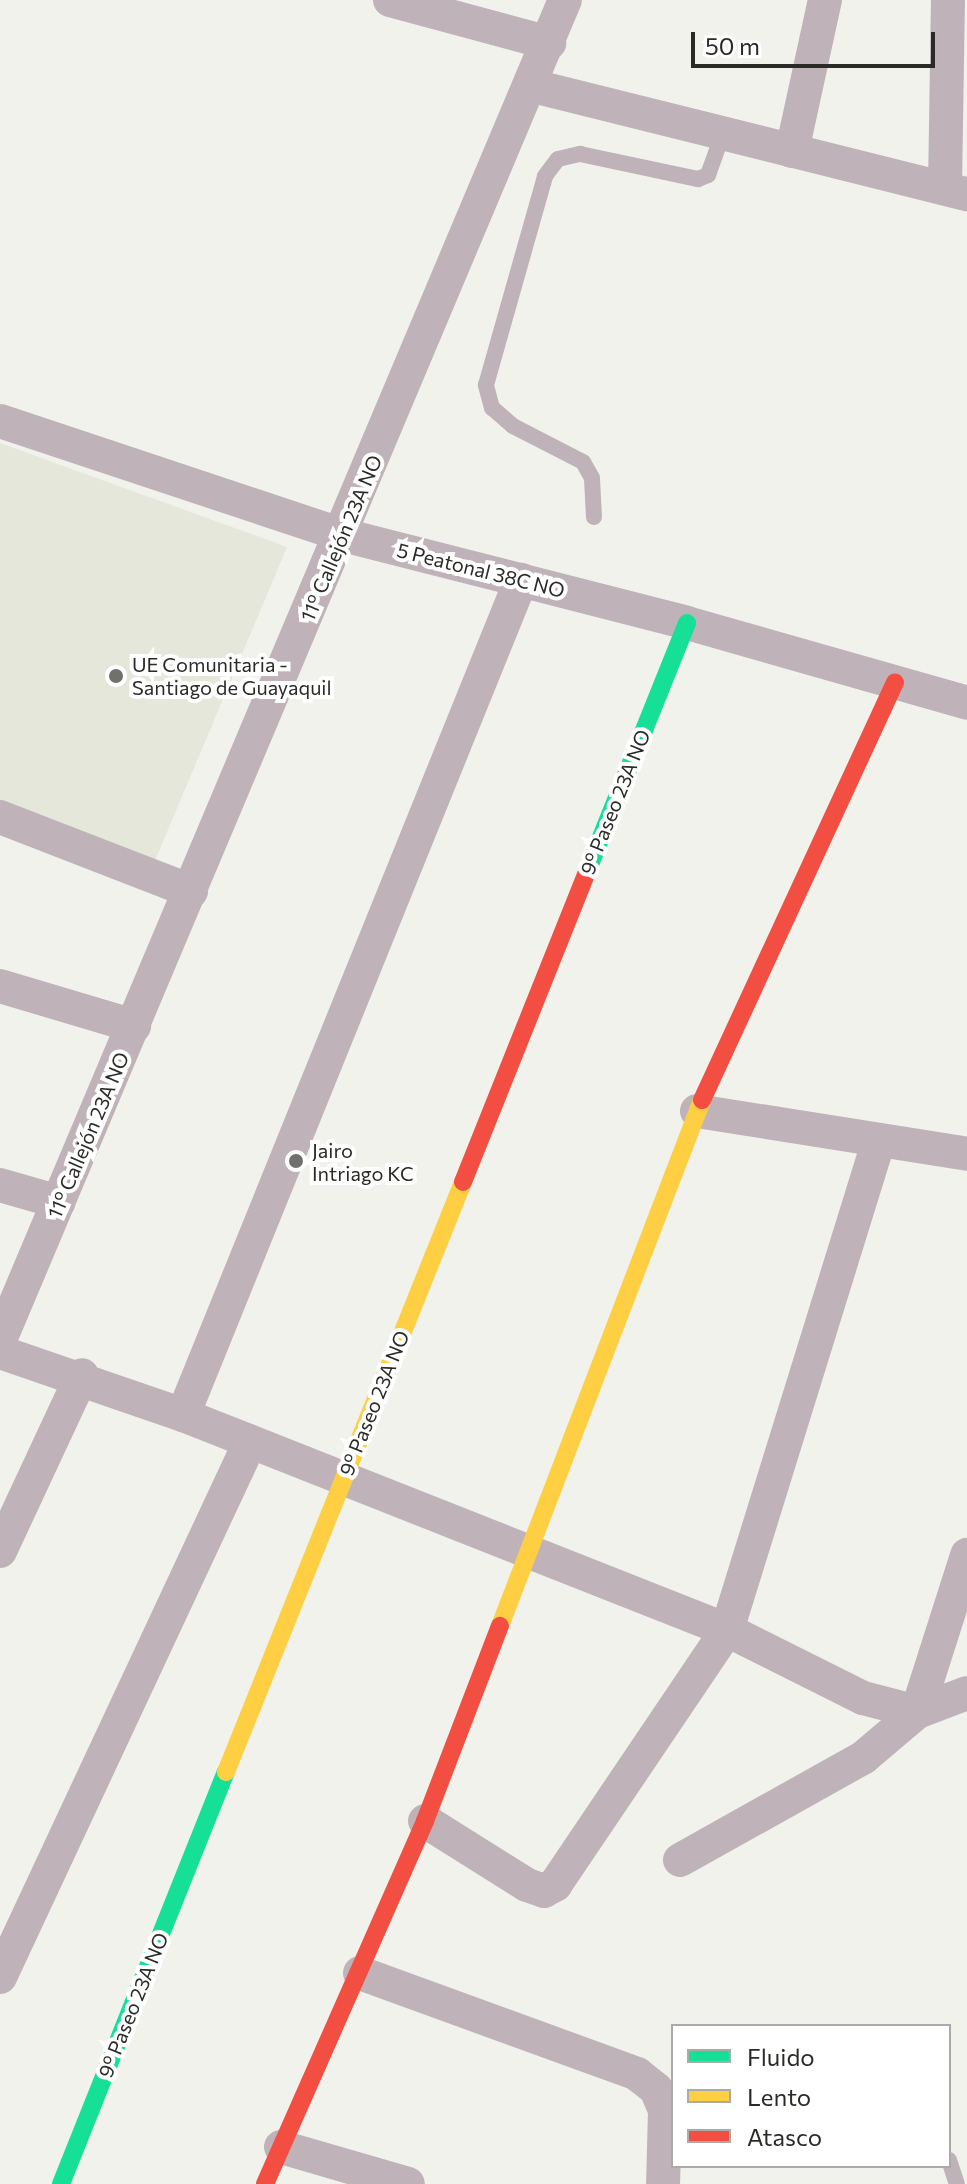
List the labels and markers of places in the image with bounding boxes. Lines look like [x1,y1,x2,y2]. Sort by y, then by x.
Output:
place label: UE Comunitaria - Santiago de Guayaquil [132,652,332,699]
marker: UE Comunitaria - Santiago de Guayaquil [107,667,125,685]
place label: Jairo Intriago KC [312,1138,414,1185]
marker: Jairo Intriago KC [287,1152,305,1170]

